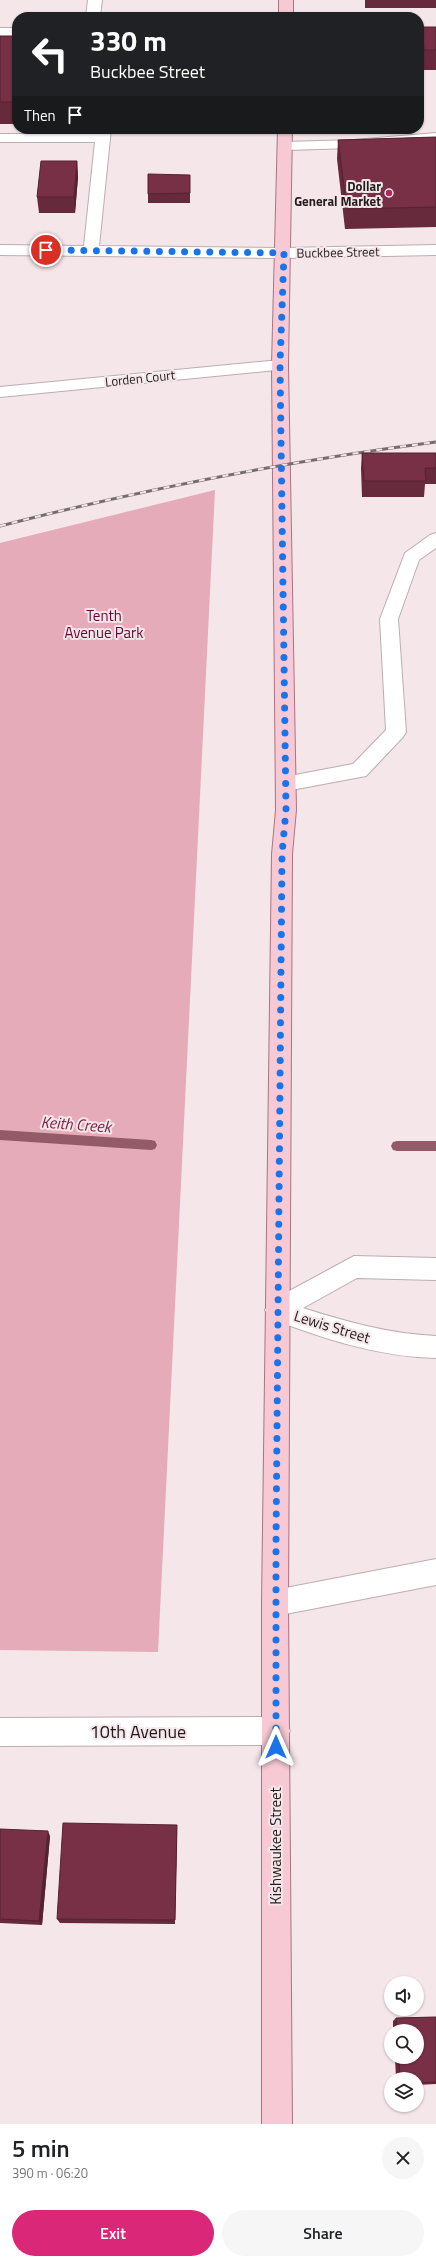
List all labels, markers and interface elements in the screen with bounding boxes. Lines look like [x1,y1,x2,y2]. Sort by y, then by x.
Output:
text: 330 m [90,19,167,62]
icon: left [24,28,76,80]
text: Buckbee Street [90,58,205,85]
text: Then [24,104,56,127]
icon: arrive [64,104,86,126]
place label: Dollar General Market [294,176,381,211]
marker: Dollar General Market [384,188,394,198]
pin [29,233,63,267]
icon: arrive [35,239,57,261]
street label: Buckbee Street [296,241,380,263]
street label: Lorden Court [104,364,176,392]
park label: Tenth Avenue Park [65,604,143,644]
water label: Keith Creek [40,1110,114,1139]
street label: Lewis Street [291,1304,374,1349]
street label: 10th Avenue [90,1718,186,1745]
position arrow [255,1726,297,1768]
street label: Kishwaukee Street [264,1786,287,1905]
map controls [384,1976,424,2112]
button: sound [384,1976,424,2016]
button: search [384,2024,424,2064]
button: layers [384,2072,424,2112]
text: 5 min [12,2130,70,2166]
button: close [382,2137,424,2179]
text: 390 m · 06:20 [12,2163,88,2183]
button: Exit [12,2210,214,2256]
button: Share [222,2210,424,2256]

